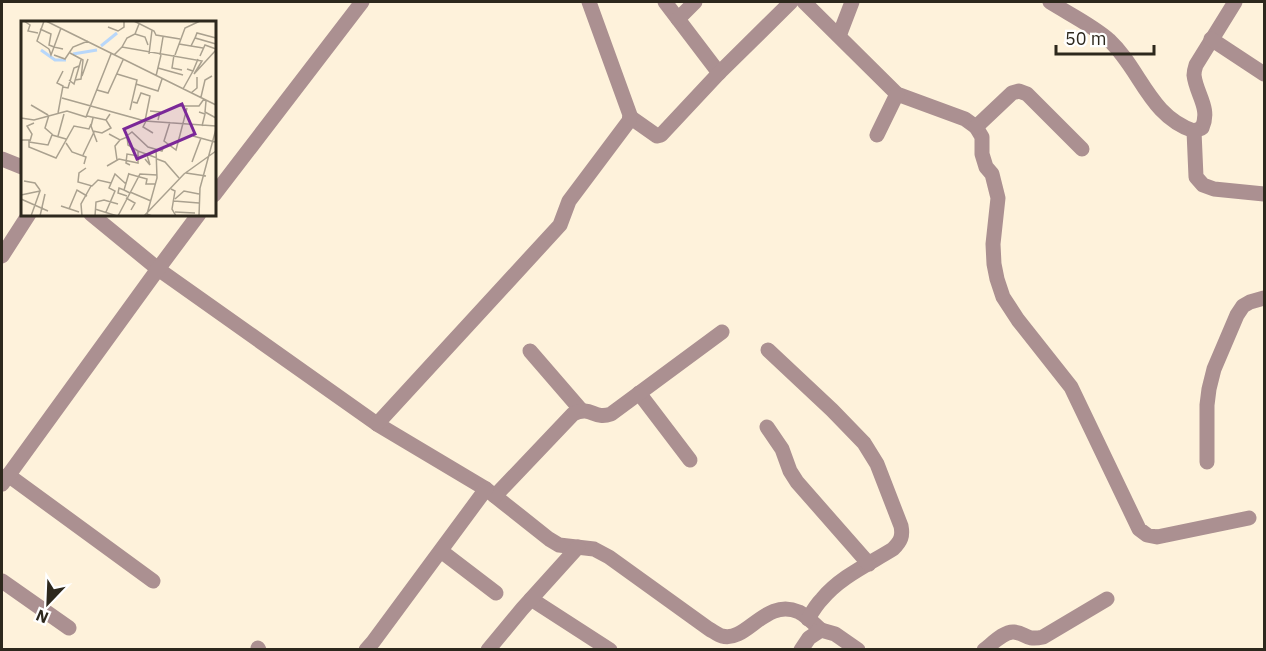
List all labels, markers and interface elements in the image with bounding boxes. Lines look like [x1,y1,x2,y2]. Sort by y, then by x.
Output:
scale bar [1056,18,1154,56]
inset map [21,21,216,216]
text: 50 m [1065,27,1107,50]
north arrow [18,573,78,633]
text: N [33,605,51,628]

